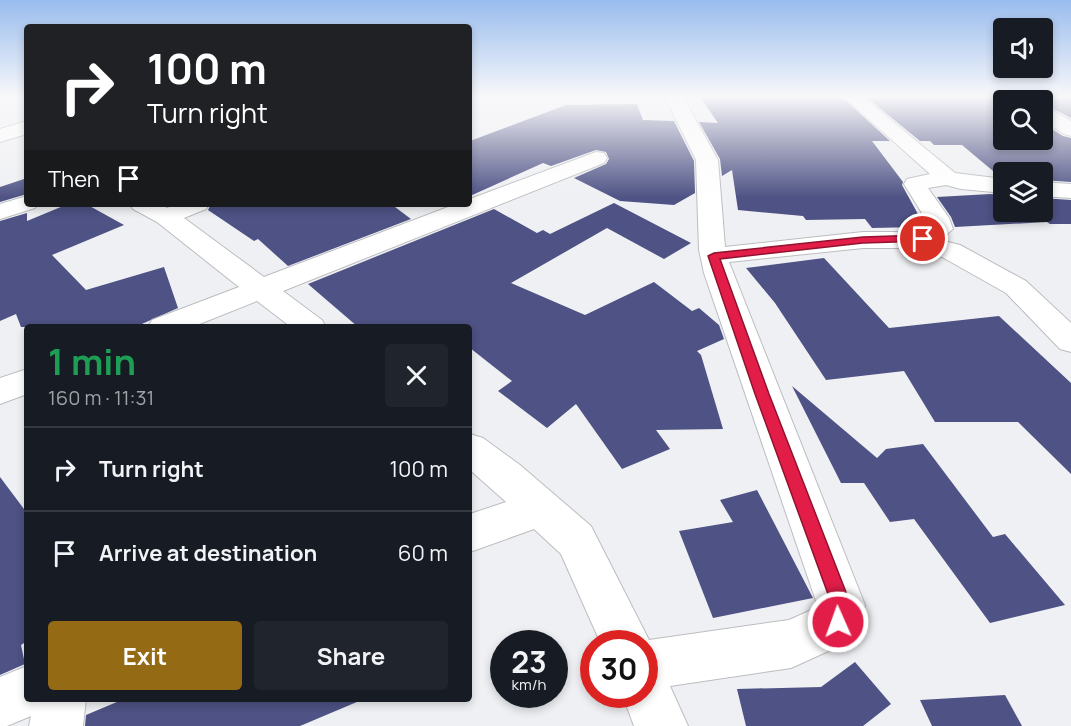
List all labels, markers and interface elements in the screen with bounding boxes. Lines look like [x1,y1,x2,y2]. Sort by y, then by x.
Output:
map controls [993,18,1053,222]
button: sound [993,18,1053,78]
text: 100 m [147,39,267,97]
icon: right [48,48,126,126]
button: search [993,90,1053,150]
text: Turn right [147,94,268,131]
icon: arrive [112,162,145,195]
button: layers [993,162,1053,222]
text: Then [48,164,100,194]
pin [897,213,948,264]
icon: arrive [906,222,939,255]
text: 1 min [48,337,136,386]
button: close [385,344,448,407]
text: 160 m · 11:31 [48,384,154,411]
icon: right [48,453,81,486]
text: Turn right [99,454,204,484]
text: 100 m [390,454,448,484]
icon: arrive [48,537,81,570]
text: Arrive at destination [99,538,317,568]
text: 60 m [398,538,448,568]
position arrow [806,590,870,654]
button: Exit [48,621,242,690]
button: Share [254,621,448,690]
speed limit sign: 30 [580,630,658,708]
text: 23 [511,641,547,682]
text: km/h [512,674,546,695]

